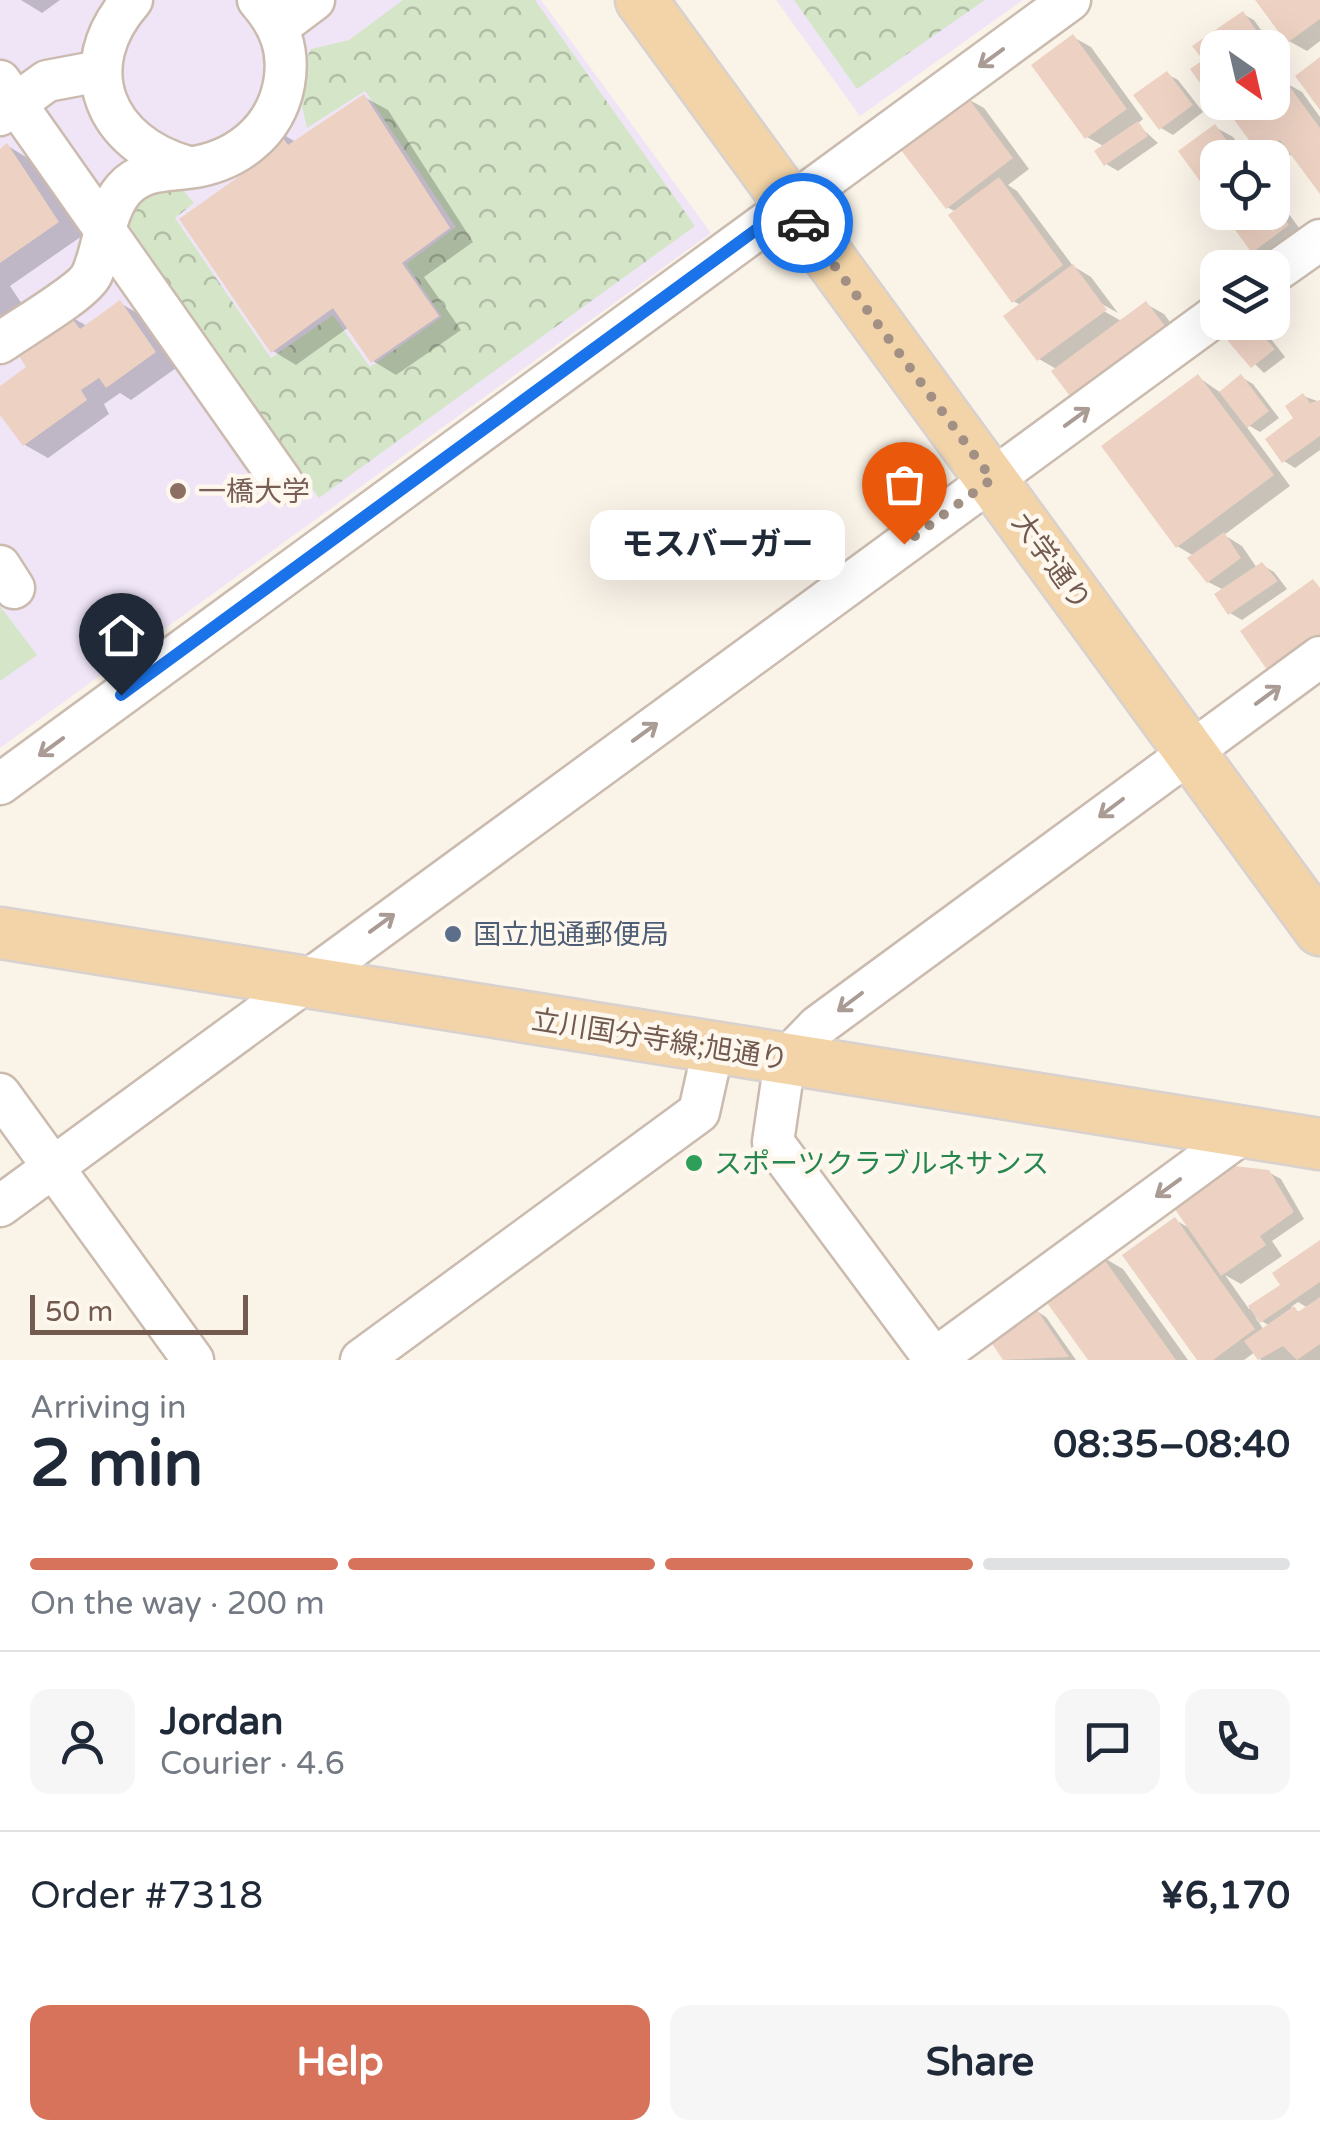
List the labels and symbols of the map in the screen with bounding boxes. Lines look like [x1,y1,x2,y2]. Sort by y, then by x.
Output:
north arrow [1200,30,1290,120]
one-way arrow [978,47,1005,68]
courier [753,173,853,273]
one-way arrow [1063,406,1090,427]
pin [862,442,947,545]
place label: 一橋大学 [198,475,310,509]
marker: 一橋大学 [167,480,189,502]
street label: 大学通り [1005,506,1098,617]
callout: モスバーガー [589,509,844,579]
pin [79,593,164,696]
one-way arrow [1253,684,1281,705]
one-way arrow [631,722,658,743]
one-way arrow [38,736,66,757]
one-way arrow [1098,798,1125,819]
one-way arrow [368,913,395,934]
place label: 国立旭通郵便局 [473,918,669,952]
marker: 国立旭通郵便局 [442,923,464,945]
one-way arrow [837,991,864,1012]
street label: 立川国分寺線;旭通り [529,1003,791,1077]
place label: スポーツクラブルネサンス [714,1147,1049,1181]
marker: スポーツクラブルネサンス [683,1152,705,1174]
one-way arrow [1155,1177,1182,1198]
scale bar [30,1290,248,1334]

